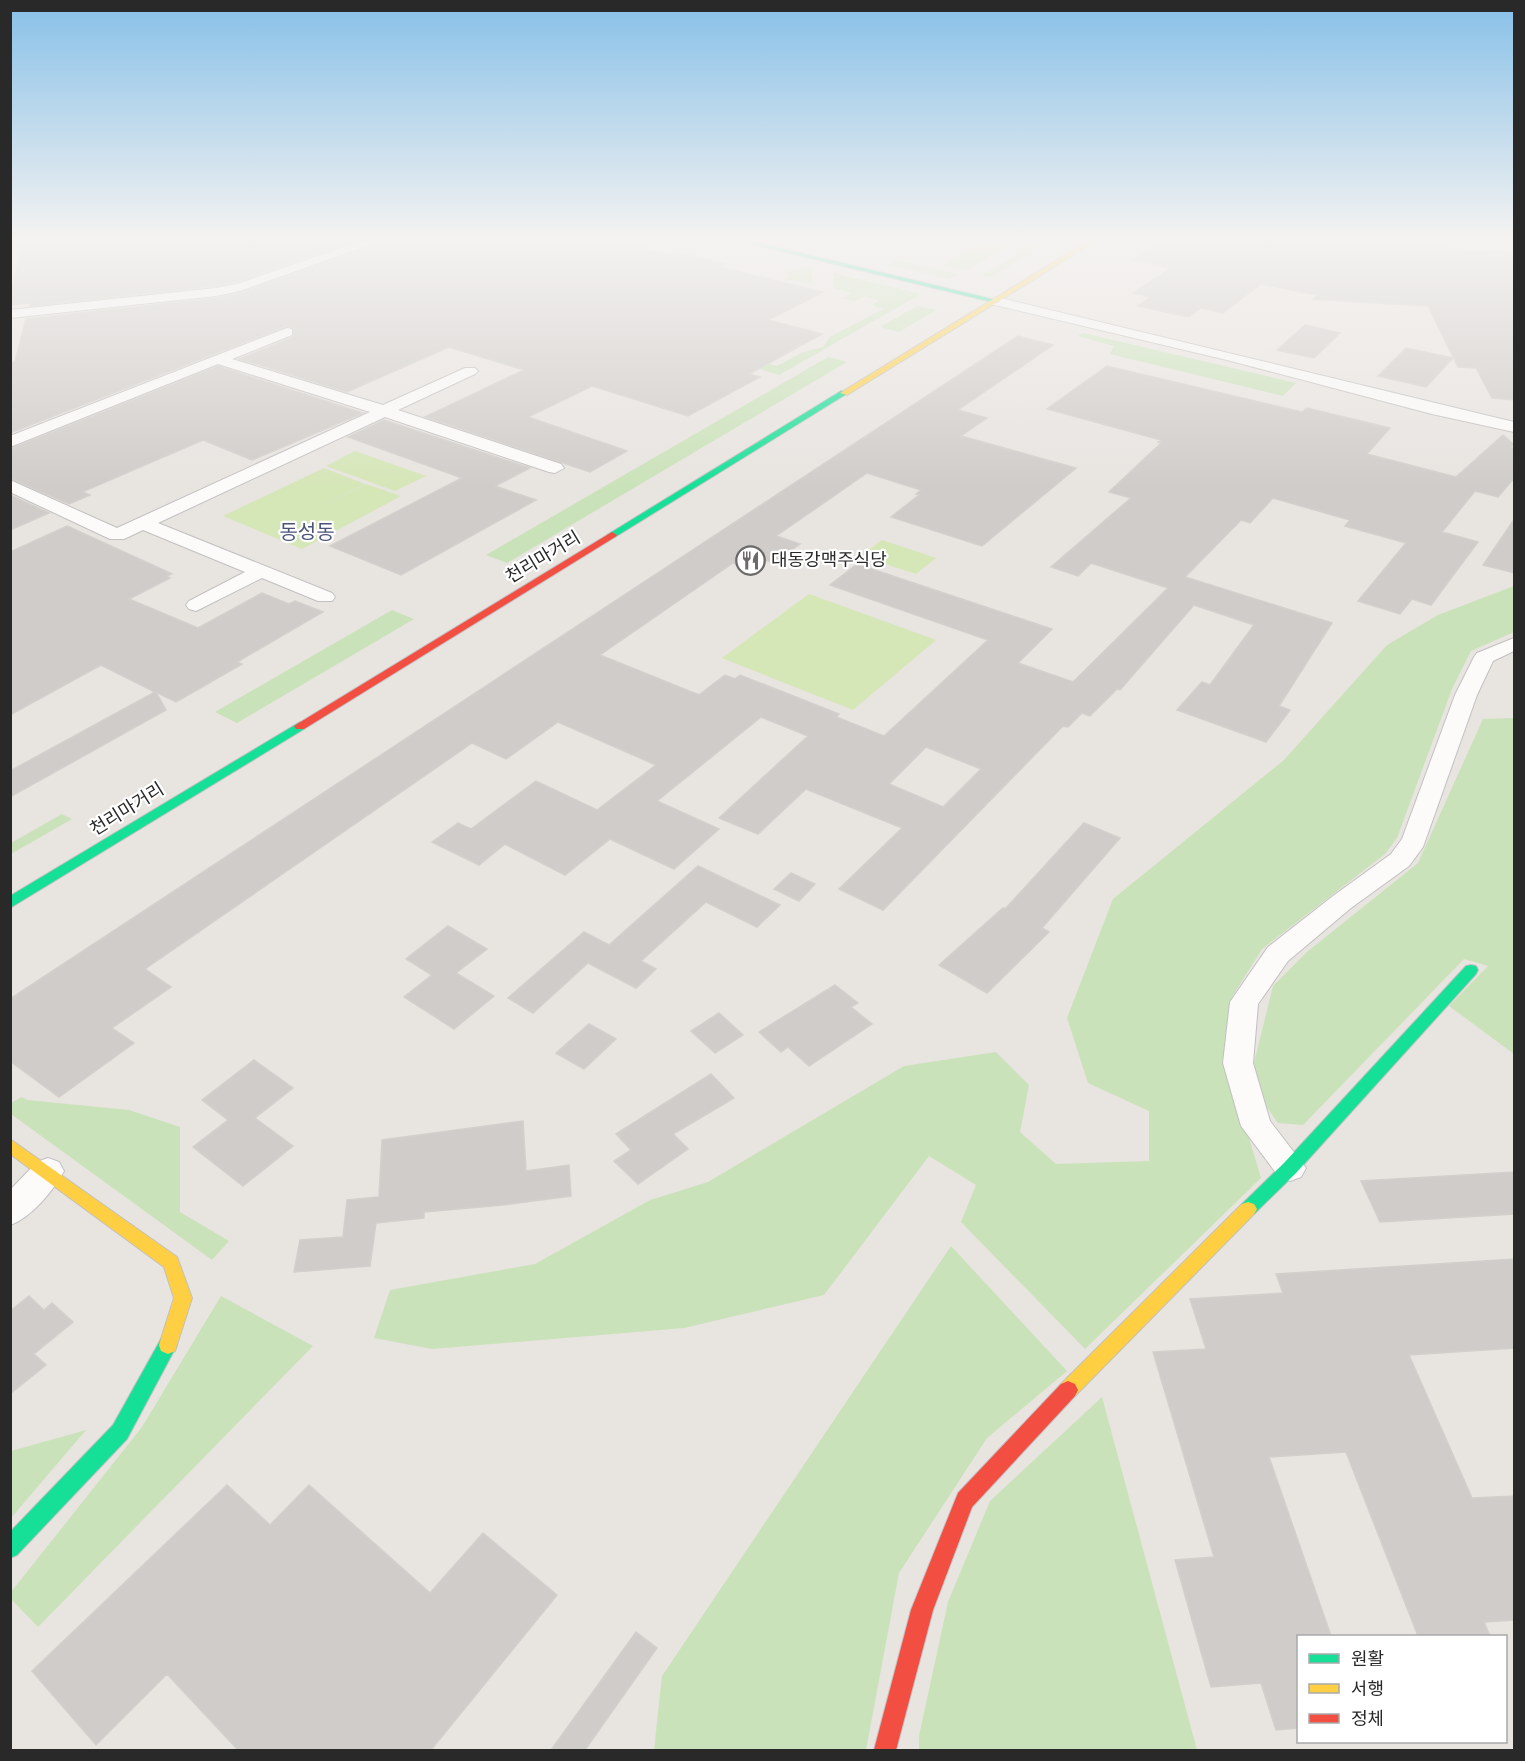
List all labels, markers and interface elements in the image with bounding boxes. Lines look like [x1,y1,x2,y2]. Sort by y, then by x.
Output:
district label: 동성동 [279,520,335,544]
street label: 천리마거리 [502,526,584,588]
restaurant icon: 대동강맥주식당 [734,544,766,576]
place label: 대동강맥주식당 [771,549,887,571]
street label: 천리마거리 [86,778,168,840]
legend [1297,1635,1507,1743]
text: 원활 [1351,1648,1384,1670]
text: 서행 [1351,1678,1384,1700]
text: 정체 [1351,1708,1384,1730]

